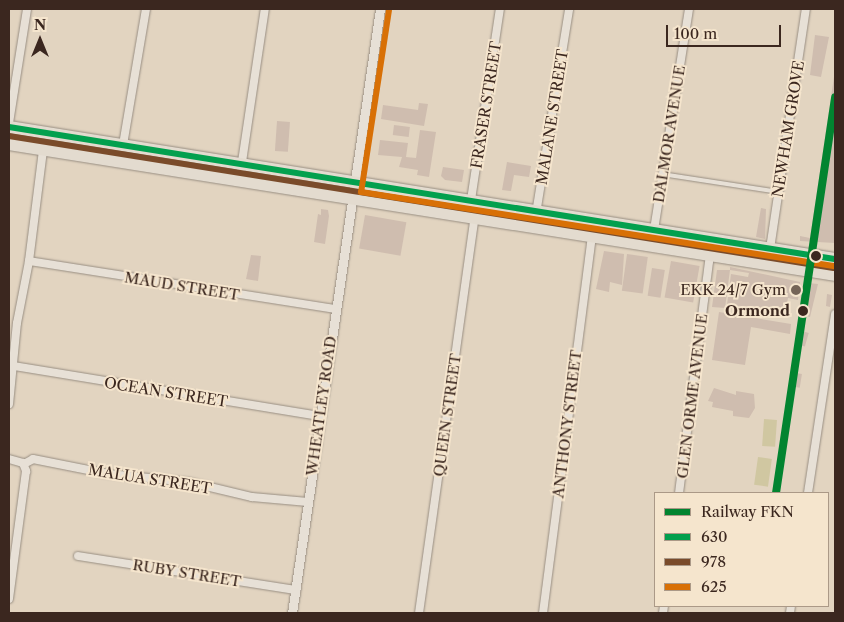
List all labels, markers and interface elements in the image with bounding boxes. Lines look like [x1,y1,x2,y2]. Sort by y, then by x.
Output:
north arrow [15,15,65,65]
scale bar [669,15,784,47]
text: N [34,16,46,34]
text: 100 m [674,24,717,43]
street label: FRASER STREET [467,40,505,170]
street label: MALANE STREET [532,48,572,186]
street label: NEWHAM GROVE [768,59,808,199]
street label: DALMOR AVENUE [649,63,689,205]
unlabelled marker [811,251,821,261]
street label: MAUD STREET [123,268,241,304]
place label: EKK 24/7 Gym [680,281,786,299]
marker: EKK 24/7 Gym [790,284,802,296]
place label: Ormond [725,302,790,320]
marker: Ormond [794,302,812,320]
street label: GLEN ORME AVENUE [673,312,711,480]
street label: WHEATLEY ROAD [302,335,340,477]
street label: ANTHONY STREET [549,349,585,499]
street label: QUEEN STREET [429,352,465,478]
street label: OCEAN STREET [103,373,229,411]
street label: MALUA STREET [87,460,213,498]
legend [654,492,829,607]
text: Railway FKN [701,502,794,521]
text: 630 [701,527,728,546]
text: 978 [701,552,726,571]
street label: RUBY STREET [131,555,243,591]
text: 625 [701,577,727,596]

